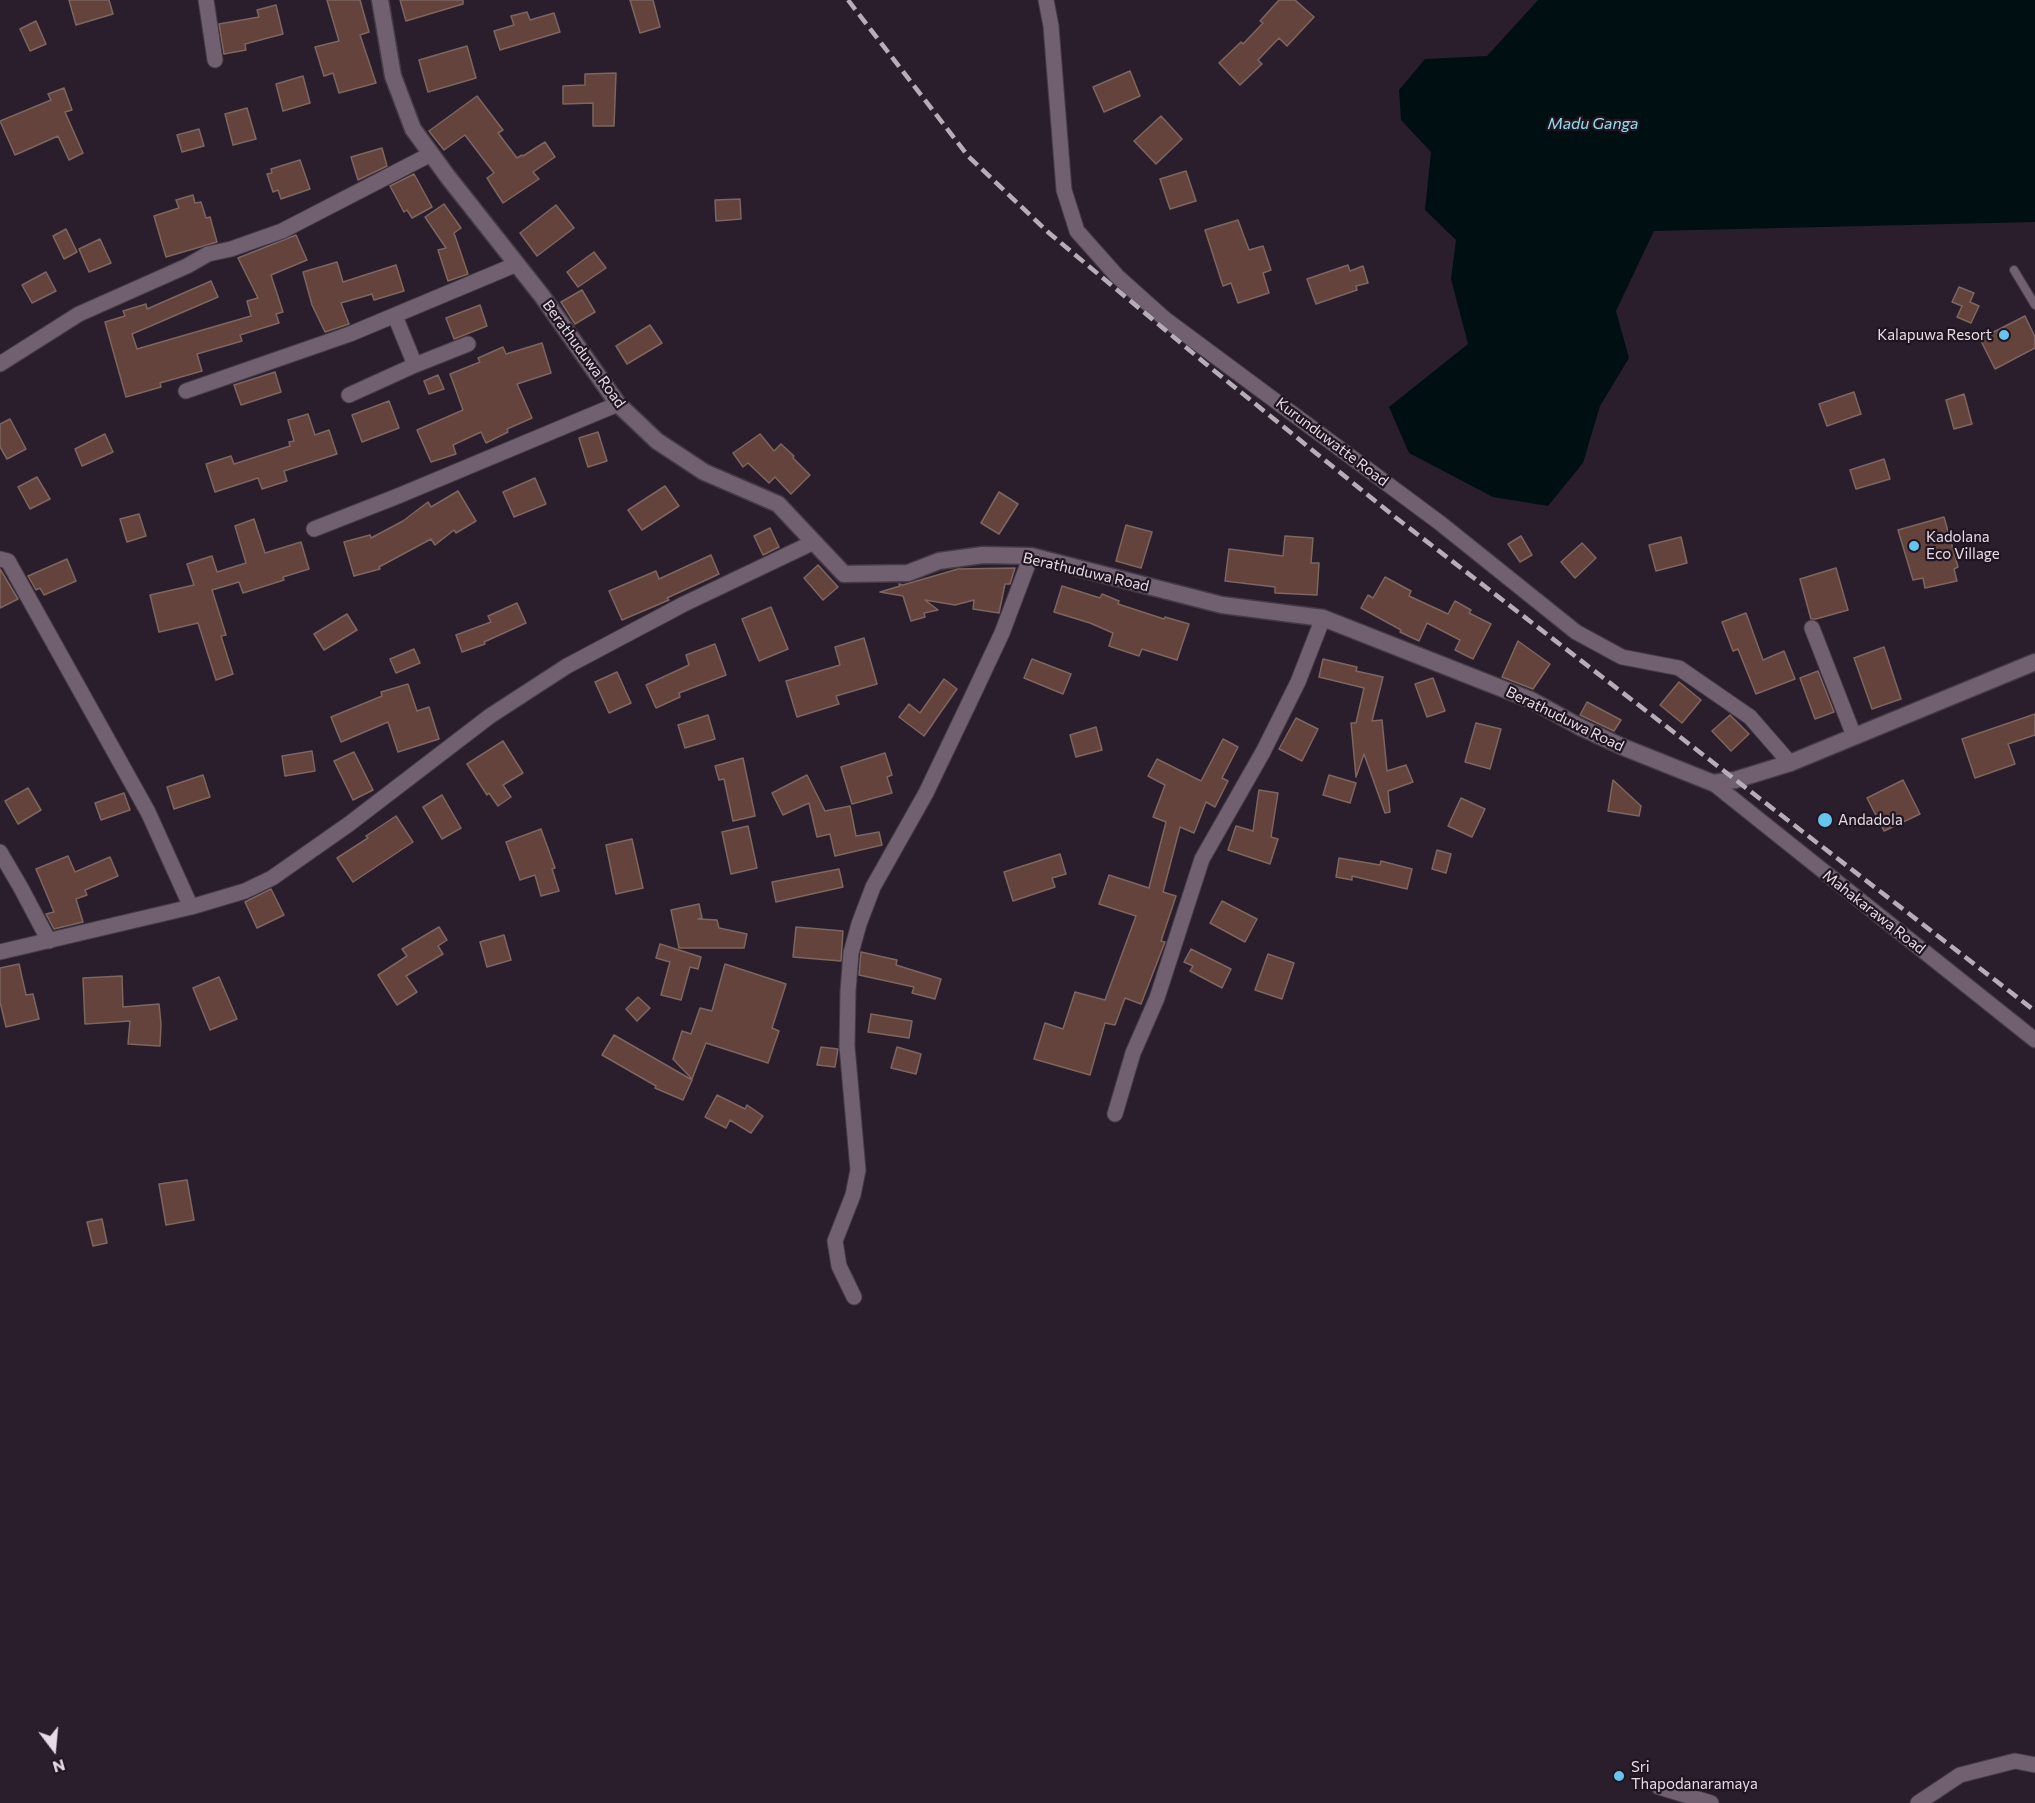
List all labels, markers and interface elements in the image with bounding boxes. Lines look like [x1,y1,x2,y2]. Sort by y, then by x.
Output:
water label: Madu Ganga [1548,114,1638,134]
street label: Berathuduwa Road [539,297,629,411]
place label: Kalapuwa Resort [1877,326,1992,344]
marker: Kalapuwa Resort [1997,328,2011,342]
street label: Kurunduwatte Road [1272,394,1392,490]
place label: Kadolana Eco Village [1926,528,2000,563]
marker: Kadolana Eco Village [1907,539,1921,553]
street label: Berathuduwa Road [1021,549,1151,595]
street label: Berathuduwa Road [1503,683,1627,755]
marker: Andadola [1816,811,1834,829]
place label: Andadola [1838,811,1903,829]
street label: Mahakarawa Road [1819,866,1929,958]
north arrow [24,1719,84,1779]
text: N [51,1756,67,1778]
place label: Sri Thapodanaramaya [1631,1758,1758,1793]
marker: Sri Thapodanaramaya [1612,1769,1626,1783]

